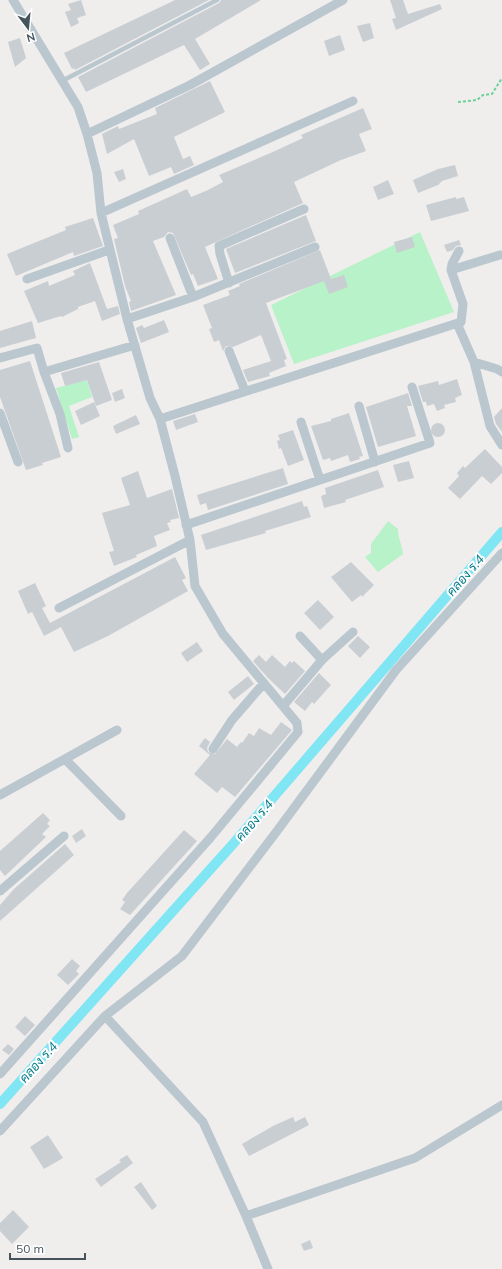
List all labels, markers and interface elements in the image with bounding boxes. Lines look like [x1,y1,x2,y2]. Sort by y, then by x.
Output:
north arrow [8,8,48,48]
text: N [25,30,37,45]
water label: คลอง ร.4 [443,551,487,599]
water label: คลอง ร.4 [232,796,276,844]
water label: คลอง ร.4 [16,1038,61,1086]
scale bar [10,1235,85,1261]
text: 50 m [16,1241,44,1256]

